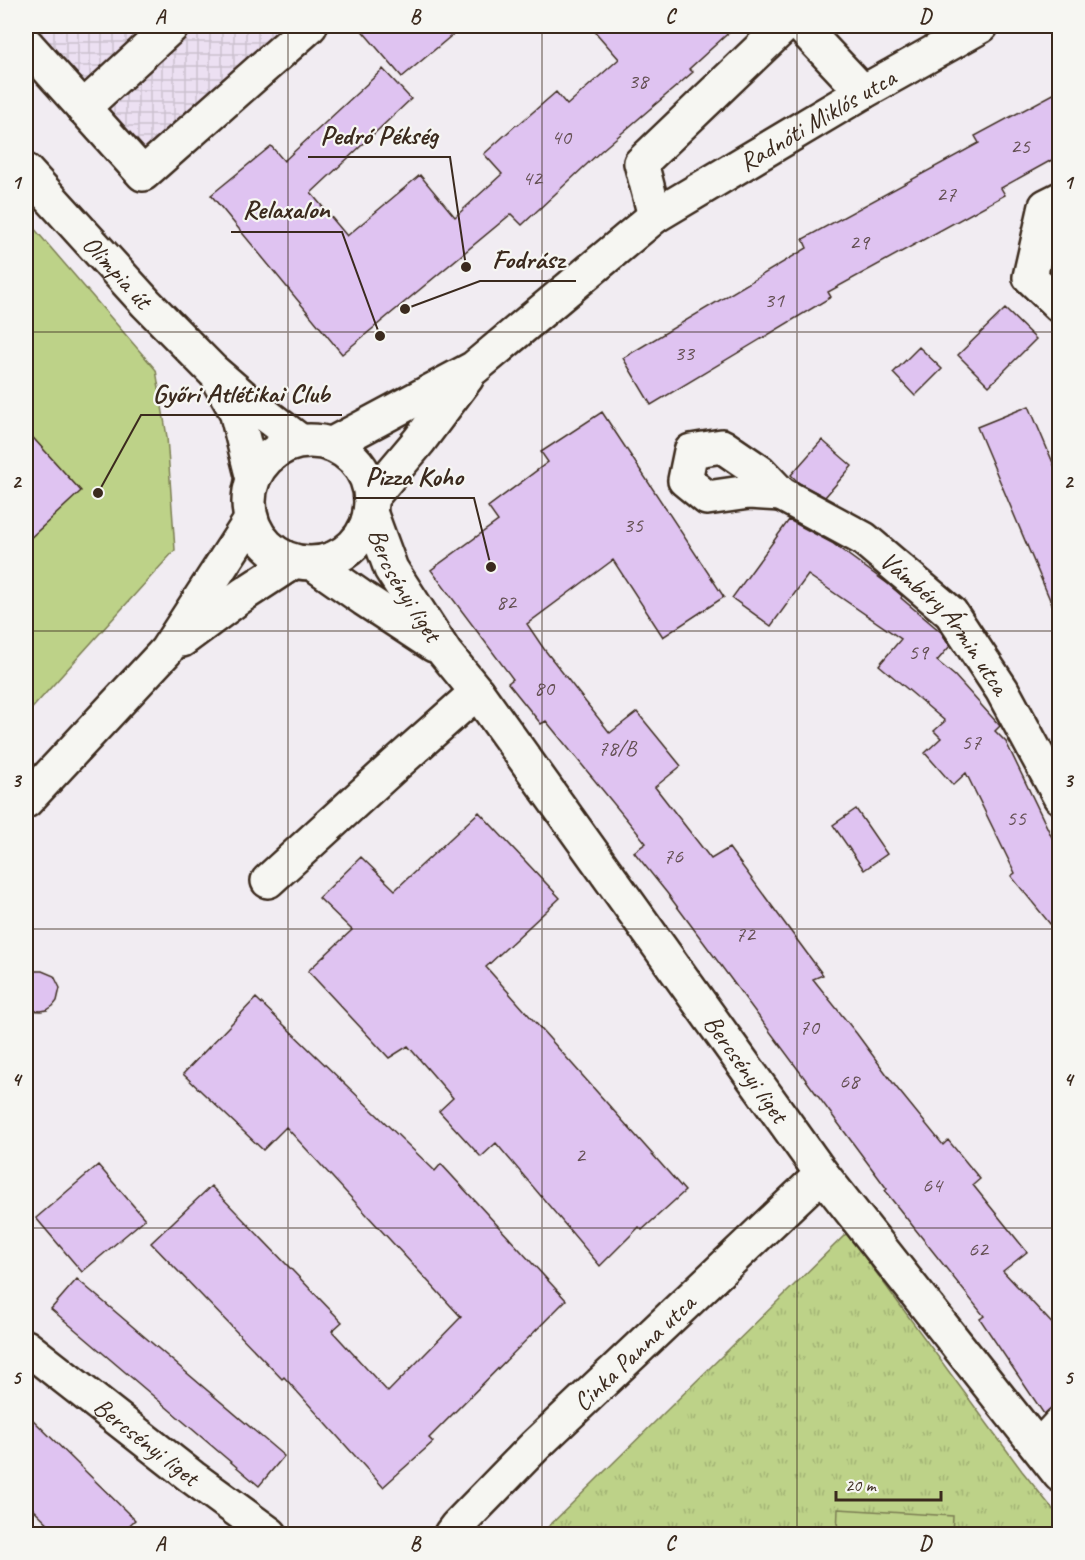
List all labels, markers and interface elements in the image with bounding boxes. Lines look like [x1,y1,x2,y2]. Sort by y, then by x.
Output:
text: A [155,4,167,29]
text: B [410,4,422,29]
text: C [665,4,677,29]
text: D [919,4,933,29]
street label: Radnóti Miklós utca [733,60,903,179]
house number: 38 [628,67,650,95]
callout: Pedró Pékség [308,112,450,157]
text: Pedró Pékség [320,118,440,152]
house number: 40 [551,123,573,151]
house number: 25 [1010,132,1031,160]
house number: 42 [522,164,544,192]
text: 1 [12,170,23,195]
text: 1 [1064,170,1075,195]
house number: 27 [936,180,957,208]
callout: Relaxalon [231,187,342,232]
text: Relaxalon [242,192,331,226]
street label: Olimpia út [75,228,161,317]
house number: 29 [849,228,871,256]
callout: Fodrász [480,236,576,281]
text: Fodrász [492,242,568,276]
house number: 31 [764,286,785,314]
house number: 33 [674,339,696,367]
callout: Győri Atlétikai Club [141,370,342,415]
text: Győri Atlétikai Club [153,376,331,410]
callout: Pizza Koho [353,453,474,498]
text: Pizza Koho [365,459,465,493]
text: 2 [12,469,23,494]
text: 2 [1064,469,1075,494]
house number: 35 [623,511,644,539]
street label: Bercsényi liget [361,524,451,650]
street label: Vámbéry Ármin utca [873,544,1018,703]
house number: 82 [496,588,518,616]
house number: 59 [908,638,930,666]
house number: 80 [534,674,556,702]
house number: 57 [961,728,982,756]
house number: 78/B [598,734,638,762]
text: 3 [12,768,23,793]
text: 3 [1064,768,1075,793]
house number: 55 [1006,804,1027,832]
house number: 76 [663,842,684,870]
house number: 72 [735,920,757,948]
street label: Bercsényi liget [697,1008,798,1131]
house number: 70 [799,1013,821,1041]
text: 4 [12,1067,24,1092]
house number: 68 [839,1067,861,1095]
text: 4 [1064,1067,1076,1092]
house number: 2 [575,1141,587,1169]
house number: 64 [922,1171,944,1199]
house number: 62 [968,1235,990,1263]
street label: Cinka Panna utca [566,1285,704,1418]
text: 5 [12,1365,23,1390]
text: 5 [1064,1365,1075,1390]
street label: Bercsényi liget [87,1390,207,1495]
scale bar [836,1464,941,1502]
text: 20 m [845,1474,878,1496]
text: A [155,1531,167,1556]
text: B [410,1531,422,1556]
text: C [665,1531,677,1556]
text: D [919,1531,933,1556]

